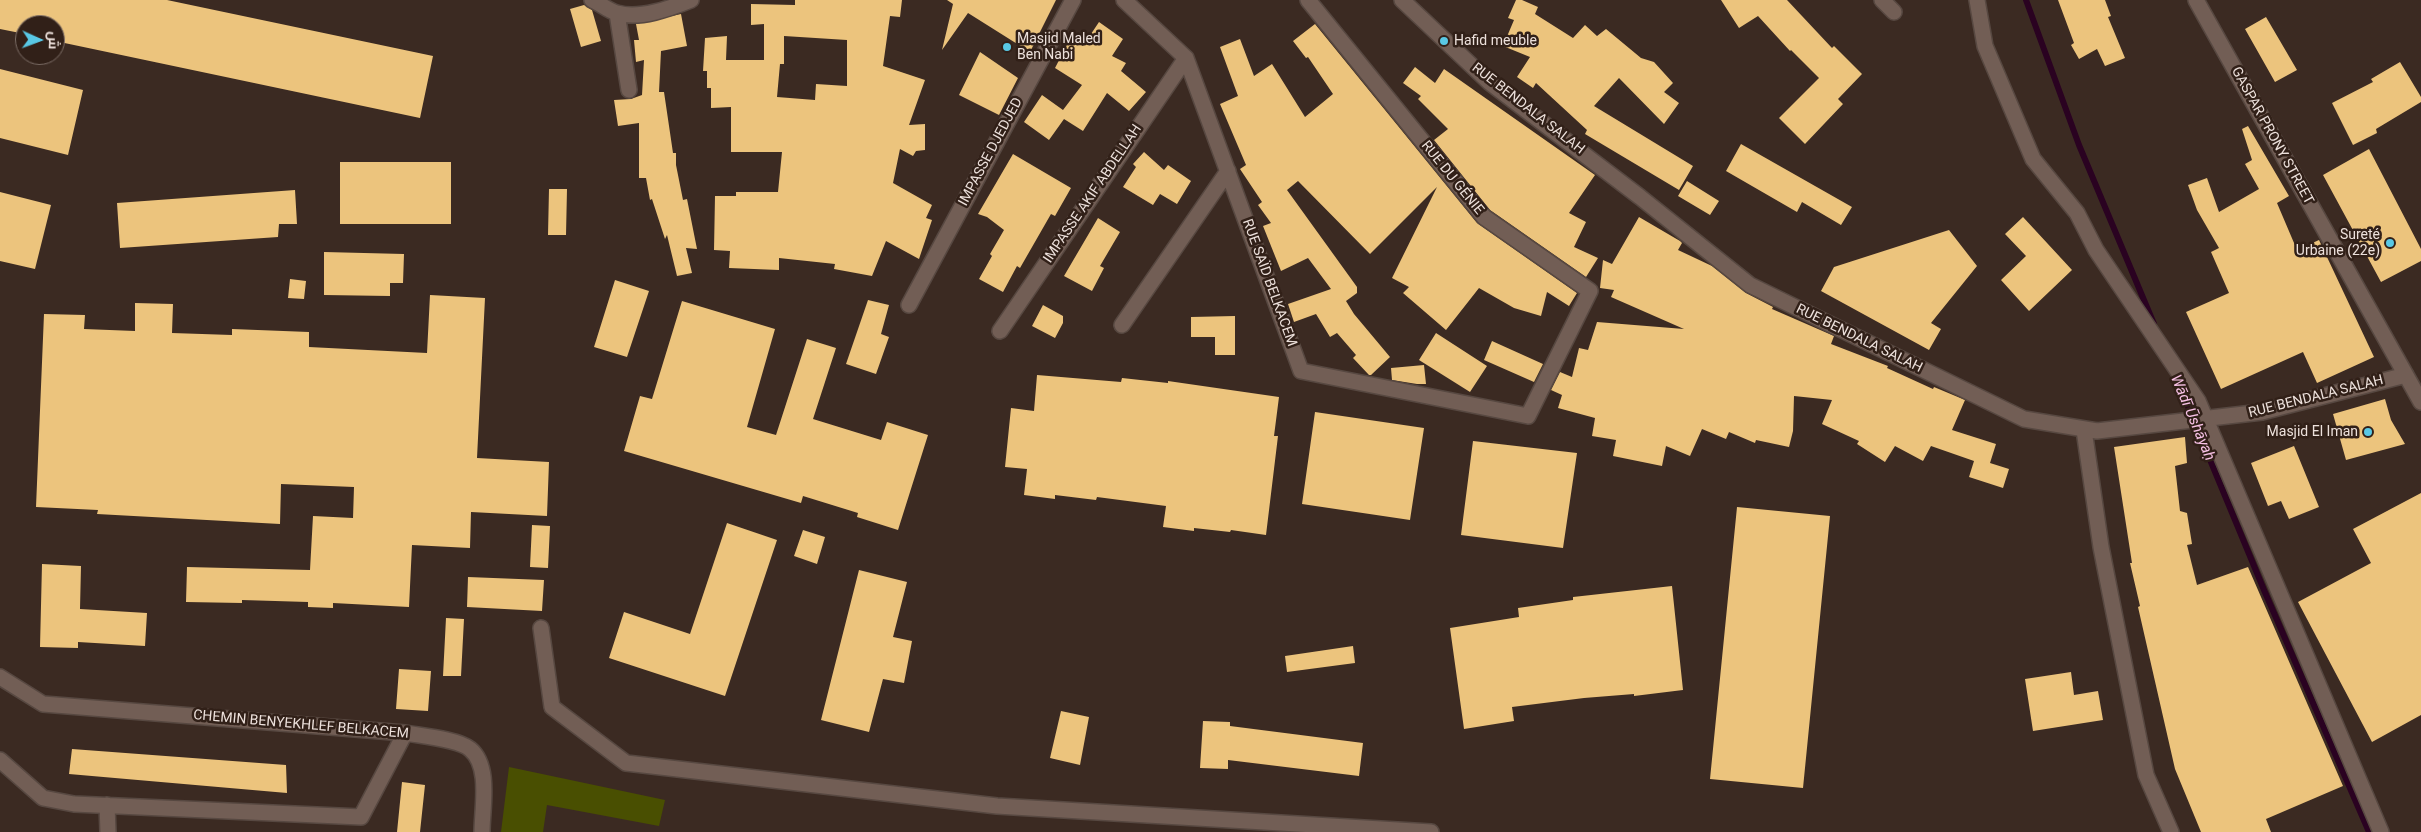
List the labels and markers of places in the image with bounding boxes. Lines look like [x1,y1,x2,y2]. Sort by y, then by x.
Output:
place label: Masjid Maled Ben Nabi [1017,31,1101,64]
place label: Hafid meuble [1454,33,1537,49]
marker: Hafid meuble [1438,35,1450,47]
marker: Masjid Maled Ben Nabi [1001,41,1013,53]
place label: Sureté Urbaine (22e) [2296,227,2380,260]
marker: Sureté Urbaine (22e) [2384,237,2396,249]
place label: Masjid El Iman [2267,424,2358,440]
marker: Masjid El Iman [2362,426,2374,438]

